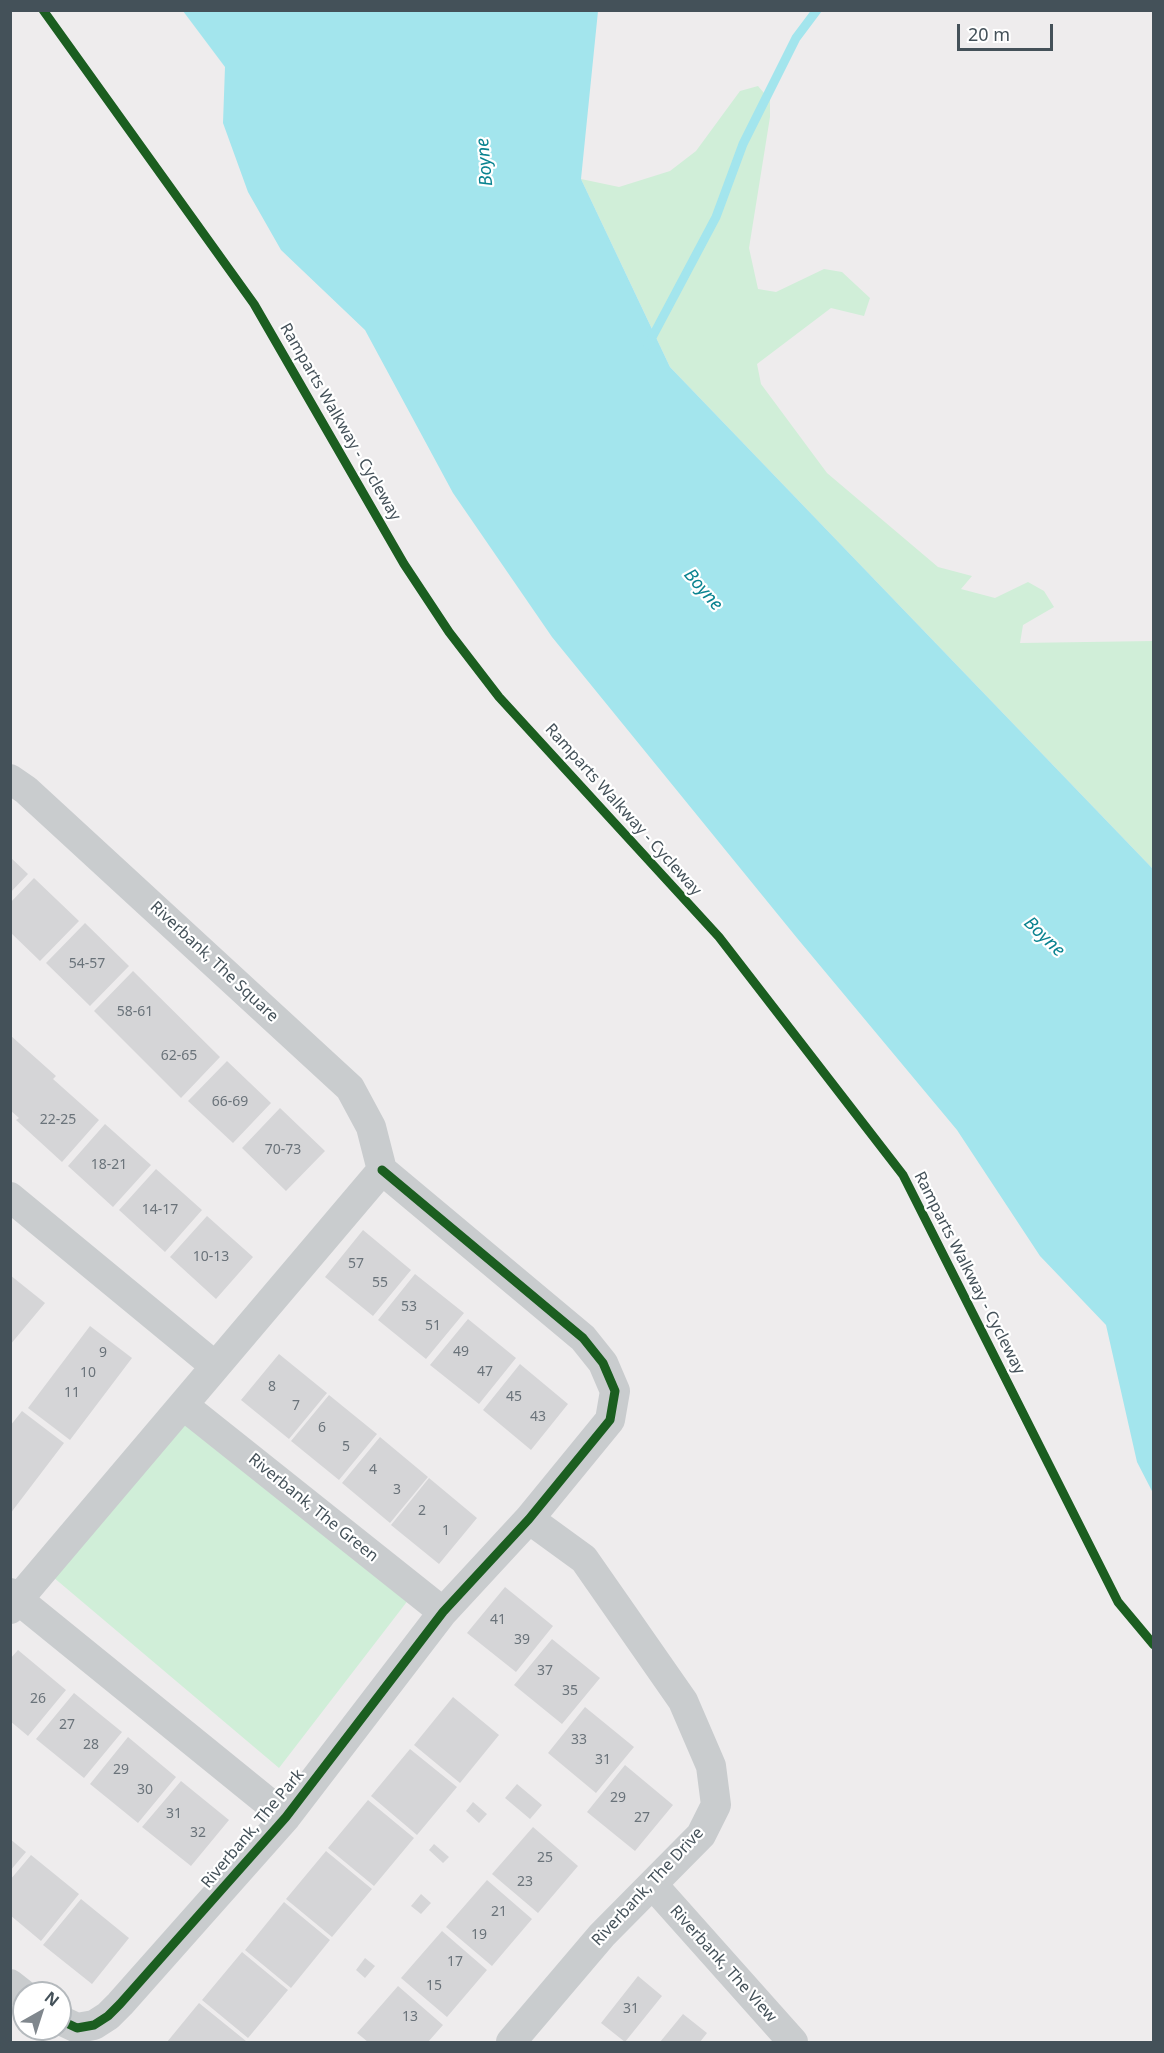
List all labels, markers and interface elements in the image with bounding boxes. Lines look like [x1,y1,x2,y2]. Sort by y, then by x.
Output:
scale bar [960,12,1056,50]
text: 20 m [968,22,1010,46]
water label: Boyne [472,137,498,187]
street label: Ramparts Walkway - Cycleway [275,320,405,524]
water label: Boyne [679,565,727,615]
street label: Ramparts Walkway - Cycleway [541,720,705,900]
street label: Riverbank, The Square [146,898,282,1026]
water label: Boyne [1019,912,1069,962]
house number: 54-57 [69,956,105,972]
house number: 58-61 [117,1004,153,1020]
house number: 62-65 [161,1048,197,1064]
house number: 66-69 [212,1094,248,1110]
house number: 22-25 [40,1112,76,1128]
house number: 70-73 [265,1142,301,1158]
house number: 18-21 [91,1157,127,1173]
street label: Ramparts Walkway - Cycleway [909,1168,1029,1378]
house number: 14-17 [142,1202,178,1218]
house number: 10-13 [193,1249,229,1265]
house number: 57 [348,1256,364,1272]
house number: 55 [372,1275,388,1291]
house number: 53 [401,1299,417,1315]
house number: 51 [425,1318,441,1334]
house number: 49 [453,1344,469,1360]
house number: 9 [99,1345,107,1361]
house number: 47 [477,1364,493,1380]
house number: 10 [80,1365,96,1381]
house number: 8 [268,1379,276,1395]
house number: 11 [64,1385,80,1401]
house number: 45 [506,1389,522,1405]
house number: 7 [292,1398,300,1414]
house number: 43 [530,1409,546,1425]
house number: 6 [318,1420,326,1436]
house number: 5 [342,1439,350,1455]
street label: Riverbank, The Green [244,1450,382,1566]
house number: 4 [369,1462,377,1478]
house number: 3 [393,1482,401,1498]
house number: 2 [418,1503,426,1519]
house number: 1 [442,1523,450,1539]
house number: 41 [490,1612,506,1628]
house number: 39 [514,1632,530,1648]
house number: 37 [537,1663,553,1679]
house number: 35 [562,1683,578,1699]
house number: 26 [30,1691,46,1707]
house number: 27 [59,1717,75,1733]
house number: 33 [571,1732,587,1748]
house number: 28 [83,1737,99,1753]
house number: 31 [595,1752,611,1768]
house number: 29 [113,1762,129,1778]
street label: Riverbank, The Park [198,1766,308,1892]
house number: 30 [137,1782,153,1798]
house number: 29 [610,1790,626,1806]
house number: 31 [166,1806,182,1822]
house number: 27 [634,1810,650,1826]
street label: Riverbank, The Drive [588,1824,708,1950]
house number: 32 [190,1825,206,1841]
house number: 25 [537,1850,553,1866]
house number: 23 [517,1874,533,1890]
street label: Riverbank, The View [666,1902,780,2026]
house number: 21 [491,1904,507,1920]
house number: 19 [471,1927,487,1943]
house number: 17 [447,1954,463,1970]
house number: 15 [426,1978,442,1994]
north arrow [12,1981,72,2041]
text: N [40,1986,64,2011]
house number: 31 [623,2001,639,2017]
house number: 13 [402,2009,418,2025]

